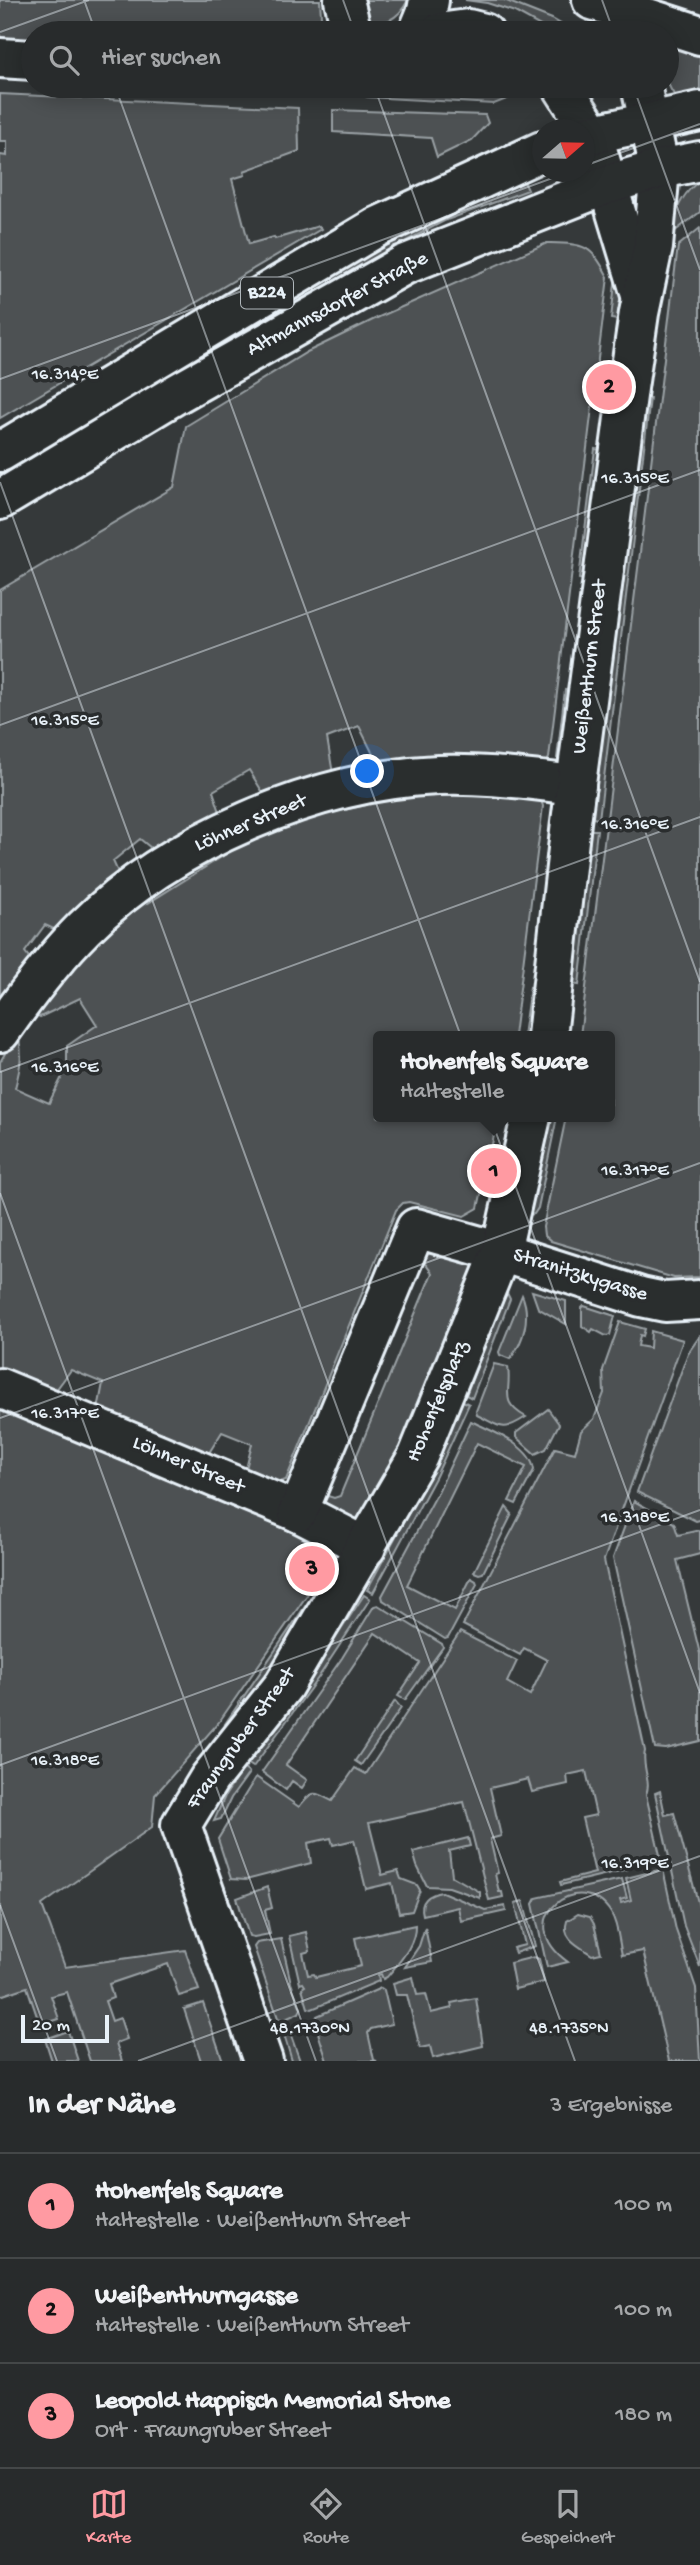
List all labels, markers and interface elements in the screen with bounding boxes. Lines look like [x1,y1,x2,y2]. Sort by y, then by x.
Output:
search box [21,21,679,98]
icon: search [45,41,83,79]
text: Hier suchen [101,44,221,75]
north arrow [532,119,595,182]
street label: Altmannsdorfer Straße [243,246,434,363]
road number: B224 [241,278,293,308]
pin: 2 [586,361,632,413]
text: 16.314°E [31,365,99,386]
text: 16.315°E [600,469,669,490]
street label: Weißenthurn Street [568,576,614,755]
text: 16.315°E [30,711,99,732]
your location [350,754,384,788]
street label: Löhner Street [191,788,313,859]
text: 16.316°E [600,815,669,836]
popup [373,1031,615,1122]
text: Hohenfels Square [400,1048,588,1079]
text: 16.316°E [30,1058,99,1079]
text: Haltestelle [400,1079,504,1106]
pin: 1 [471,1145,517,1197]
text: 16.317°E [600,1161,669,1182]
street label: Stranitzkygasse [510,1244,651,1309]
street label: Hohenfelsplatz [402,1337,476,1466]
text: 16.317°E [30,1404,99,1425]
street label: Löhner Street [128,1431,250,1502]
text: 16.318°E [600,1508,670,1529]
pin: 3 [289,1543,335,1595]
street label: Fraungruber Street [182,1661,303,1816]
text: 16.318°E [30,1751,100,1772]
text: 16.319°E [601,1854,669,1875]
scale bar [21,2012,108,2044]
text: 20 m [32,2015,70,2038]
text: 48.1730°N [270,2019,350,2040]
text: 48.1735°N [529,2019,609,2040]
text: In der Nähe [28,2089,175,2124]
text: 3 Ergebnisse [550,2093,672,2120]
text: Hohenfels Square [95,2177,283,2208]
text: 1 [46,2192,56,2219]
text: 100 m [615,2192,672,2219]
text: Haltestelle · Weißenthurn Street [95,2208,409,2235]
text: Weißenthurngasse [95,2282,298,2313]
text: 2 [45,2297,57,2324]
text: 100 m [615,2297,672,2324]
text: Haltestelle · Weißenthurn Street [95,2313,409,2340]
text: Leopold Happisch Memorial Stone [95,2387,450,2418]
text: 3 [45,2402,57,2429]
text: 180 m [615,2402,672,2429]
text: Ort · Fraungruber Street [95,2418,330,2445]
tab: Karte [86,2485,131,2550]
tab: Route [303,2485,349,2550]
tab: Gespeichert [521,2485,614,2550]

